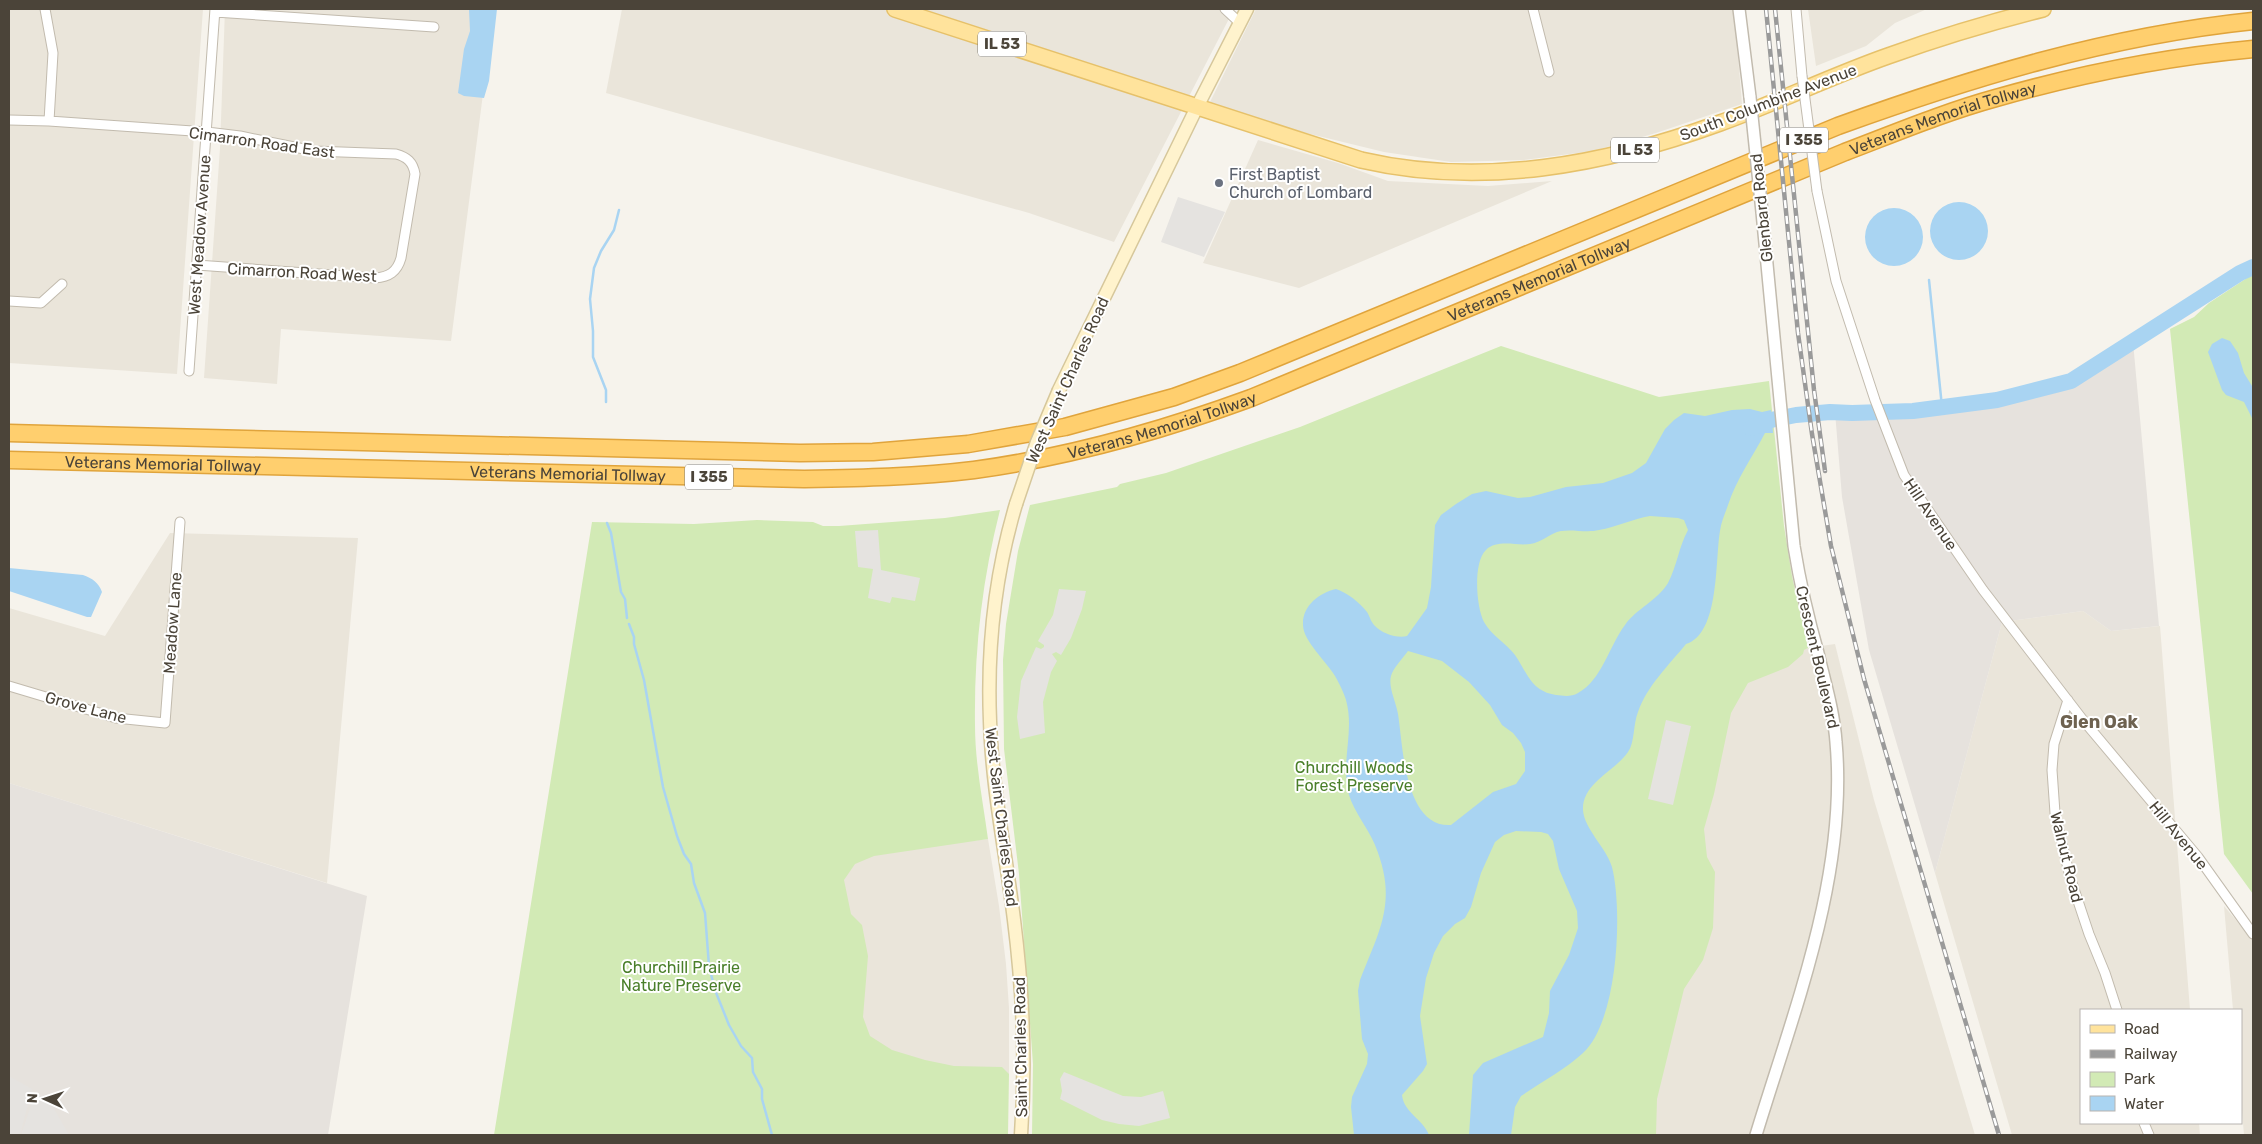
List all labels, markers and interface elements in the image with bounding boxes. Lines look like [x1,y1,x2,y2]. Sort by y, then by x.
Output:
road number: IL 53 [978,32,1026,56]
street label: South Columbine Avenue [1677,60,1859,145]
street label: Veterans Memorial Tollway [1847,78,2039,159]
street label: Cimarron Road East [188,123,336,162]
road number: I 355 [1780,128,1828,152]
road number: IL 53 [1611,138,1659,162]
street label: Glenbard Road [1746,153,1777,263]
street label: West Meadow Avenue [184,154,215,316]
place label: First Baptist Church of Lombard [1229,165,1372,202]
marker: First Baptist Church of Lombard [1213,177,1225,189]
street label: Veterans Memorial Tollway [1445,233,1634,326]
street label: Cimarron Road West [227,259,377,286]
street label: West Saint Charles Road [1022,294,1113,466]
street label: Veterans Memorial Tollway [1066,388,1260,463]
street label: Veterans Memorial Tollway [64,452,262,476]
street label: Veterans Memorial Tollway [469,462,666,486]
road number: I 355 [685,464,733,490]
street label: Hill Avenue [1900,475,1962,554]
street label: Meadow Lane [159,572,186,675]
street label: Crescent Boulevard [1792,584,1843,730]
street label: Grove Lane [43,687,129,727]
district label: Glen Oak [2060,711,2139,733]
street label: West Saint Charles Road [981,726,1022,908]
park label: Churchill Woods Forest Preserve [1295,758,1413,795]
street label: Hill Avenue [2145,797,2212,873]
street label: Walnut Road [2046,810,2087,904]
park label: Churchill Prairie Nature Preserve [621,958,741,995]
street label: Saint Charles Road [1010,977,1031,1117]
legend [2080,1009,2242,1124]
text: Road [2124,1020,2160,1038]
text: Railway [2124,1045,2178,1063]
text: Park [2124,1070,2155,1088]
north arrow [20,1074,70,1124]
text: N [24,1093,41,1104]
text: Water [2124,1095,2164,1113]

